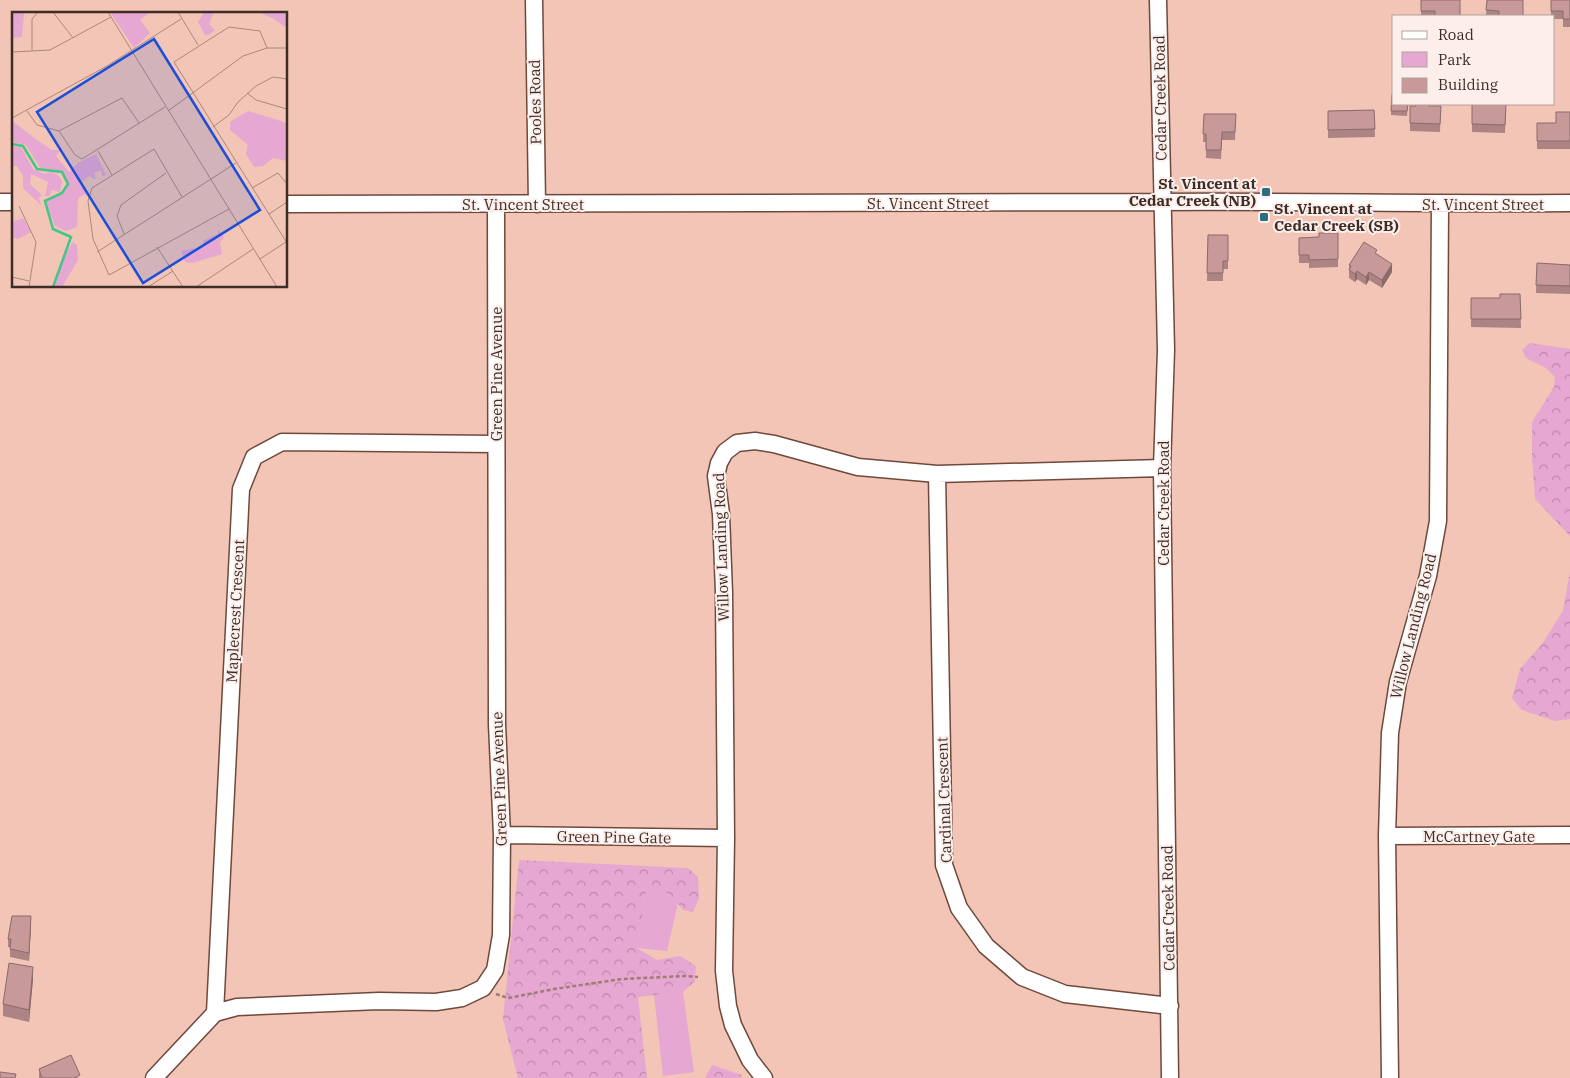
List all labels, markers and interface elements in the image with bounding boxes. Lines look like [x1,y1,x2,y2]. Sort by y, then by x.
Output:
inset map [12,12,288,288]
legend [1392,15,1555,105]
text: Road [1438,25,1474,44]
street label: Cedar Creek Road [1149,35,1171,161]
text: Park [1438,50,1471,69]
street label: Pooles Road [525,59,545,145]
text: Building [1438,75,1498,94]
place label: St. Vincent at Cedar Creek (NB) [1129,174,1256,210]
marker: St. Vincent at Cedar Creek (NB) [1260,186,1272,198]
street label: St. Vincent Street [867,194,989,213]
street label: St. Vincent Street [462,195,584,214]
street label: St. Vincent Street [1422,195,1544,214]
place label: St. Vincent at Cedar Creek (SB) [1274,199,1399,235]
marker: St. Vincent at Cedar Creek (SB) [1258,211,1270,223]
street label: Green Pine Avenue [487,307,506,441]
street label: Cedar Creek Road [1154,440,1173,566]
street label: Willow Landing Road [709,472,733,622]
street label: Maplecrest Crescent [222,539,248,683]
street label: Willow Landing Road [1386,551,1440,701]
street label: Green Pine Avenue [487,711,511,847]
street label: Cardinal Crescent [932,737,956,863]
street label: Green Pine Gate [557,827,671,847]
street label: McCartney Gate [1423,827,1535,846]
street label: Cedar Creek Road [1157,845,1179,971]

